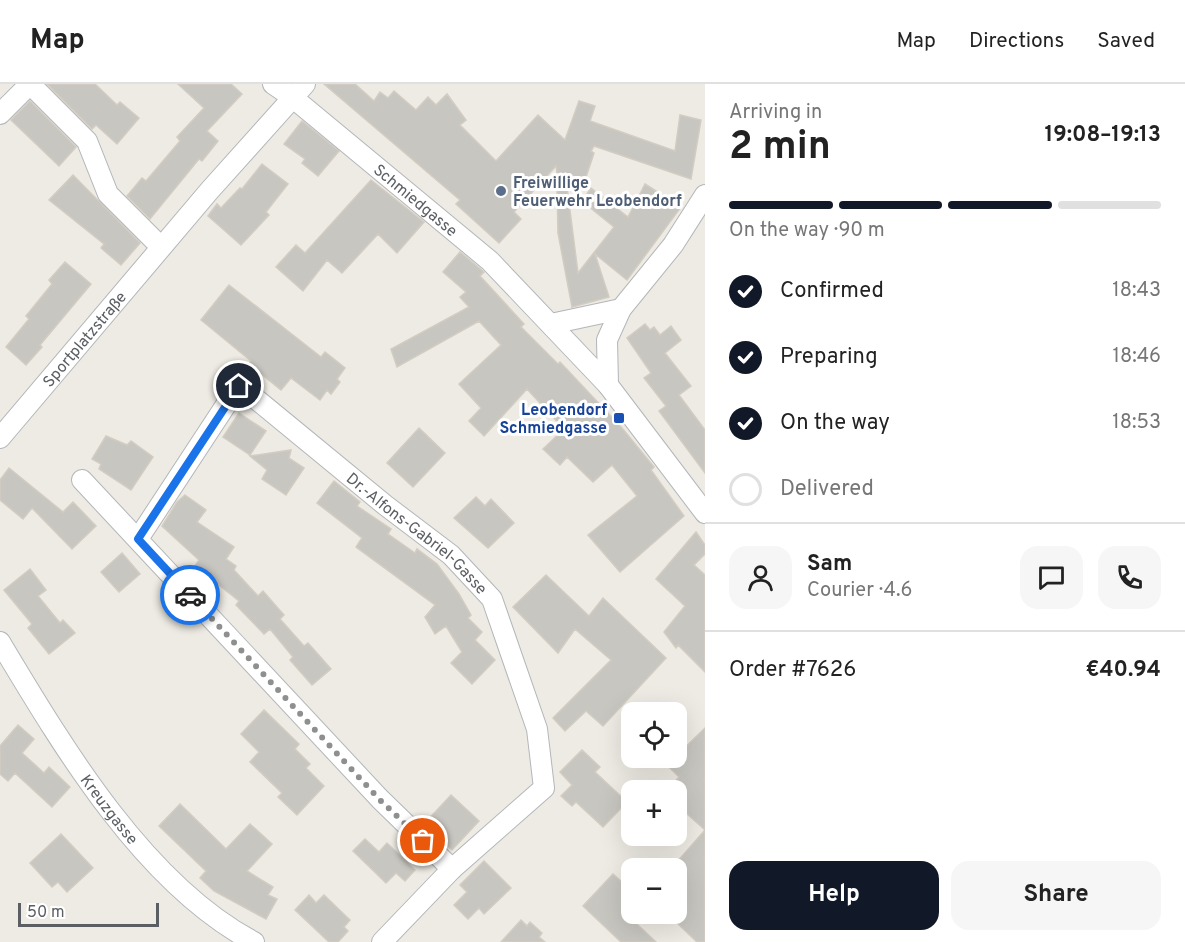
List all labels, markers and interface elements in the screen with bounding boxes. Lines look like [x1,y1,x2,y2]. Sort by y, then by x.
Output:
text: Map [30,23,85,59]
text: Map [896,28,936,55]
text: Directions [969,28,1064,55]
text: Saved [1097,28,1155,55]
text: Arriving in [729,100,822,126]
text: 19:08–19:13 [1044,122,1161,149]
text: 2 min [729,124,831,173]
street label: Schmiedgasse [369,161,461,242]
place label: Freiwillige Feuerwehr Leobendorf [513,174,682,212]
marker: Freiwillige Feuerwehr Leobendorf [494,184,508,198]
text: On the way · 90 m [729,218,885,244]
icon: check [729,275,762,308]
text: Confirmed [780,278,884,305]
text: 18:43 [1112,278,1161,304]
street label: Sportplatzstraße [39,288,132,392]
icon: check [729,341,762,374]
text: Preparing [780,344,878,371]
text: 18:46 [1112,344,1161,370]
pin [213,360,264,411]
icon: home [222,369,255,402]
place label: Leobendorf Schmiedgasse [500,401,607,439]
icon: check [729,407,762,440]
text: On the way [780,410,890,437]
text: 18:53 [1112,410,1161,436]
marker: Leobendorf Schmiedgasse [612,411,626,425]
street label: Dr.-Alfons-Gabriel-Gasse [341,469,491,599]
text: Delivered [780,476,874,503]
button: person [729,546,792,609]
button: chat [1020,546,1083,609]
button: phone [1098,546,1161,609]
text: Sam [807,551,852,578]
courier [160,565,220,625]
text: Courier · 4.6 [807,578,912,604]
icon: car [174,579,207,612]
text: Order #7626 [729,657,856,684]
text: €40.94 [1085,657,1161,684]
map controls [621,702,687,924]
button: locate [621,702,687,768]
street label: Kreuzgasse [75,771,141,849]
button: + [621,780,687,846]
pin [397,815,448,866]
icon: bag [406,824,439,857]
button: − [621,858,687,924]
button: Help [729,861,939,930]
button: Share [951,861,1161,930]
scale bar [18,900,159,928]
text: 50 m [27,903,65,923]

